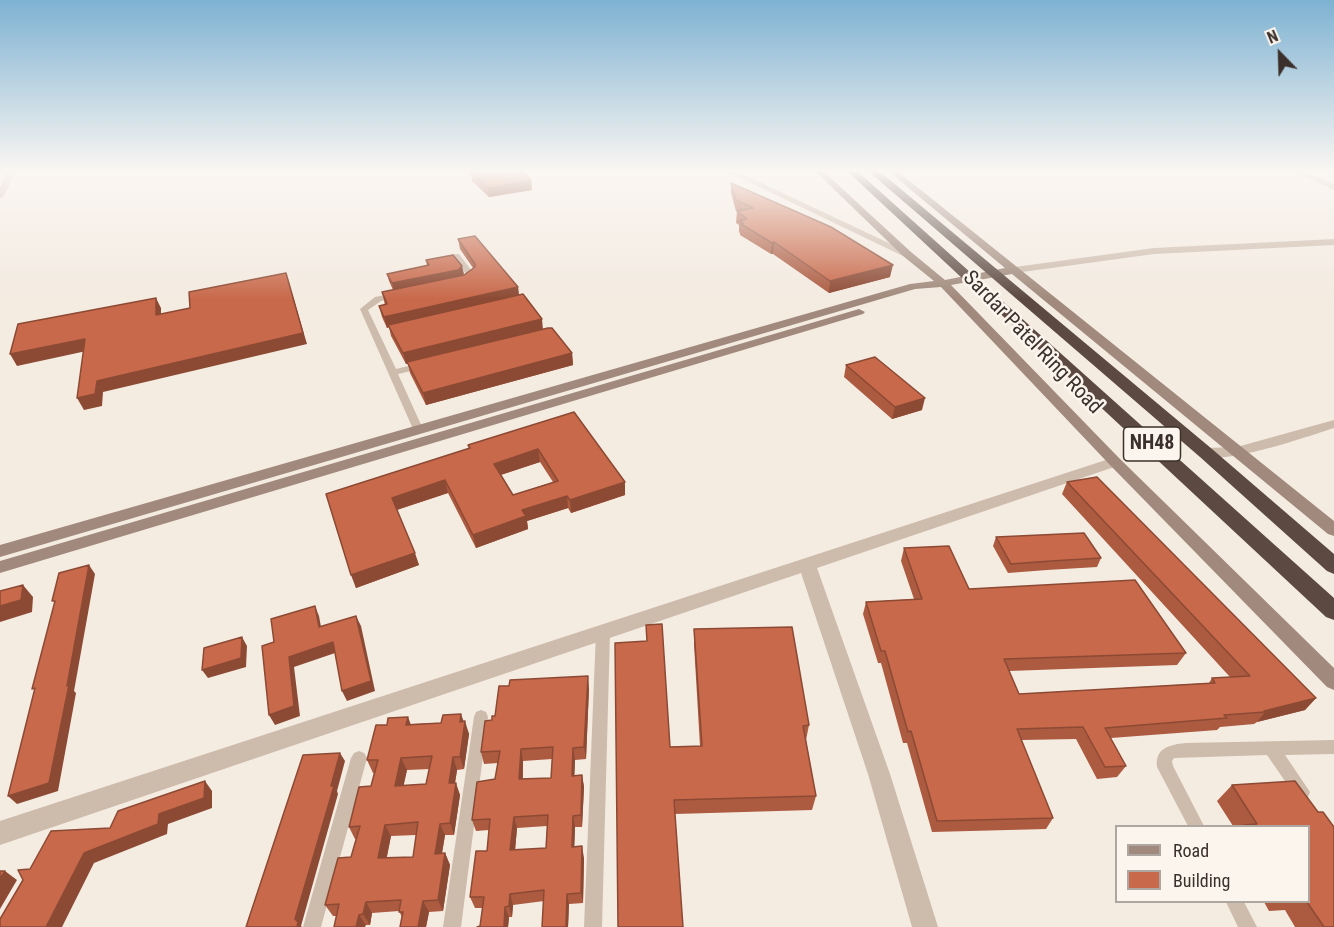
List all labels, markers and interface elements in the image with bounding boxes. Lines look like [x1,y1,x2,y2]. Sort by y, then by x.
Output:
north arrow [1250,24,1310,84]
text: N [1265,26,1281,48]
street label: Sardar Patel Ring Road [957,266,1107,420]
road number: NH48 [1124,427,1180,461]
legend [1115,825,1310,903]
text: Road [1173,840,1209,861]
text: Building [1173,870,1230,891]

